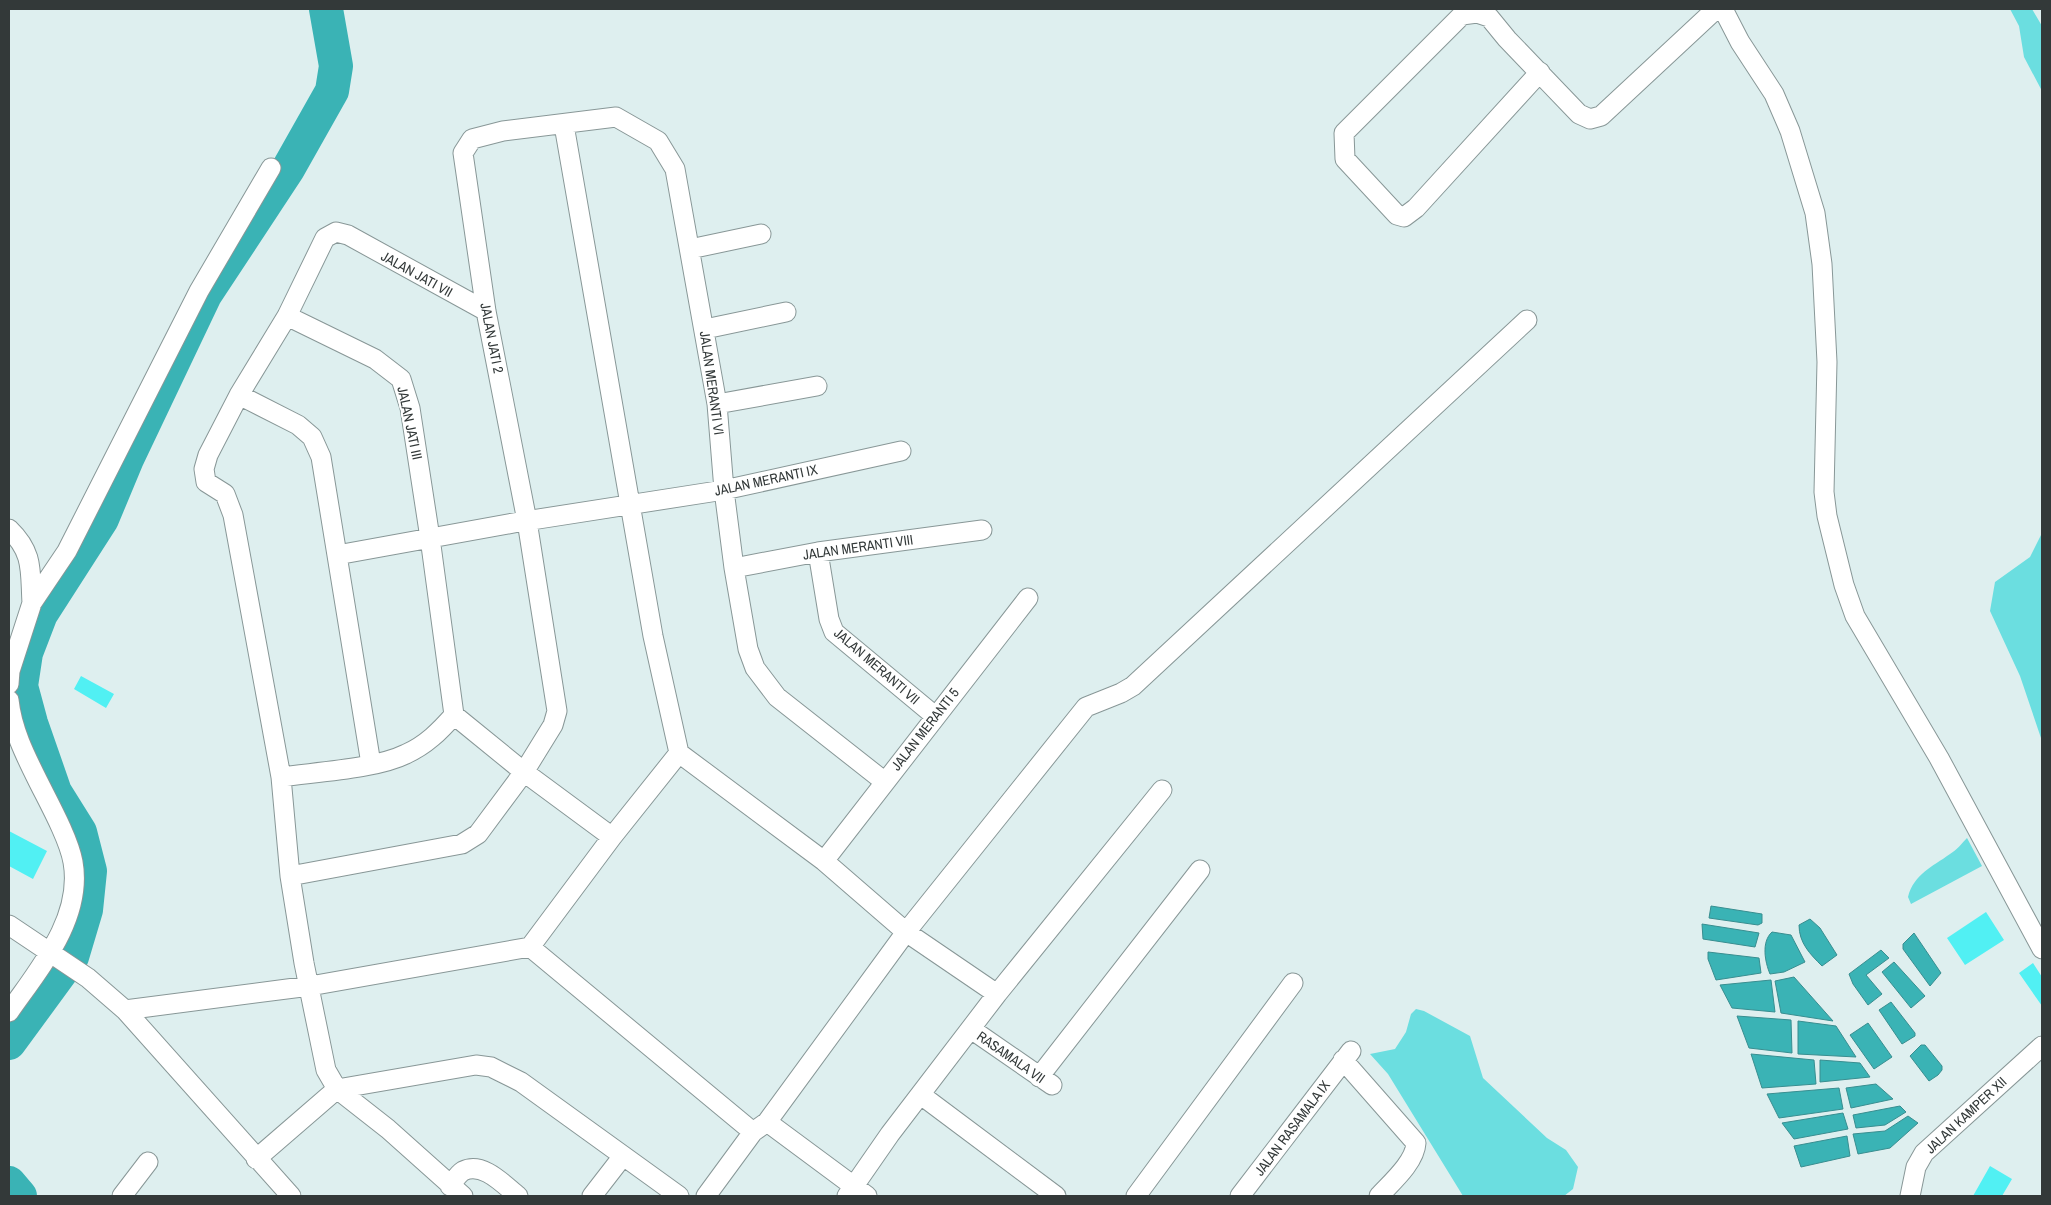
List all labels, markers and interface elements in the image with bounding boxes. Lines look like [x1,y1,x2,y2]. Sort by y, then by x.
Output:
street label: JALAN JATI VII [378,247,456,301]
street label: JALAN JATI 2 [476,301,508,375]
street label: JALAN MERANTI VI [696,330,728,436]
street label: JALAN JATI III [393,385,427,461]
street label: JALAN MERANTI IX [713,460,819,500]
street label: JALAN MERANTI VIII [802,530,914,564]
street label: JALAN MERANTI VII [830,624,924,708]
street label: JALAN MERANTI 5 [887,684,963,774]
street label: RASAMALA VII [973,1027,1049,1087]
street label: JALAN KAMPER XII [1922,1073,2010,1157]
street label: JALAN RASAMALA IX [1250,1076,1334,1179]

